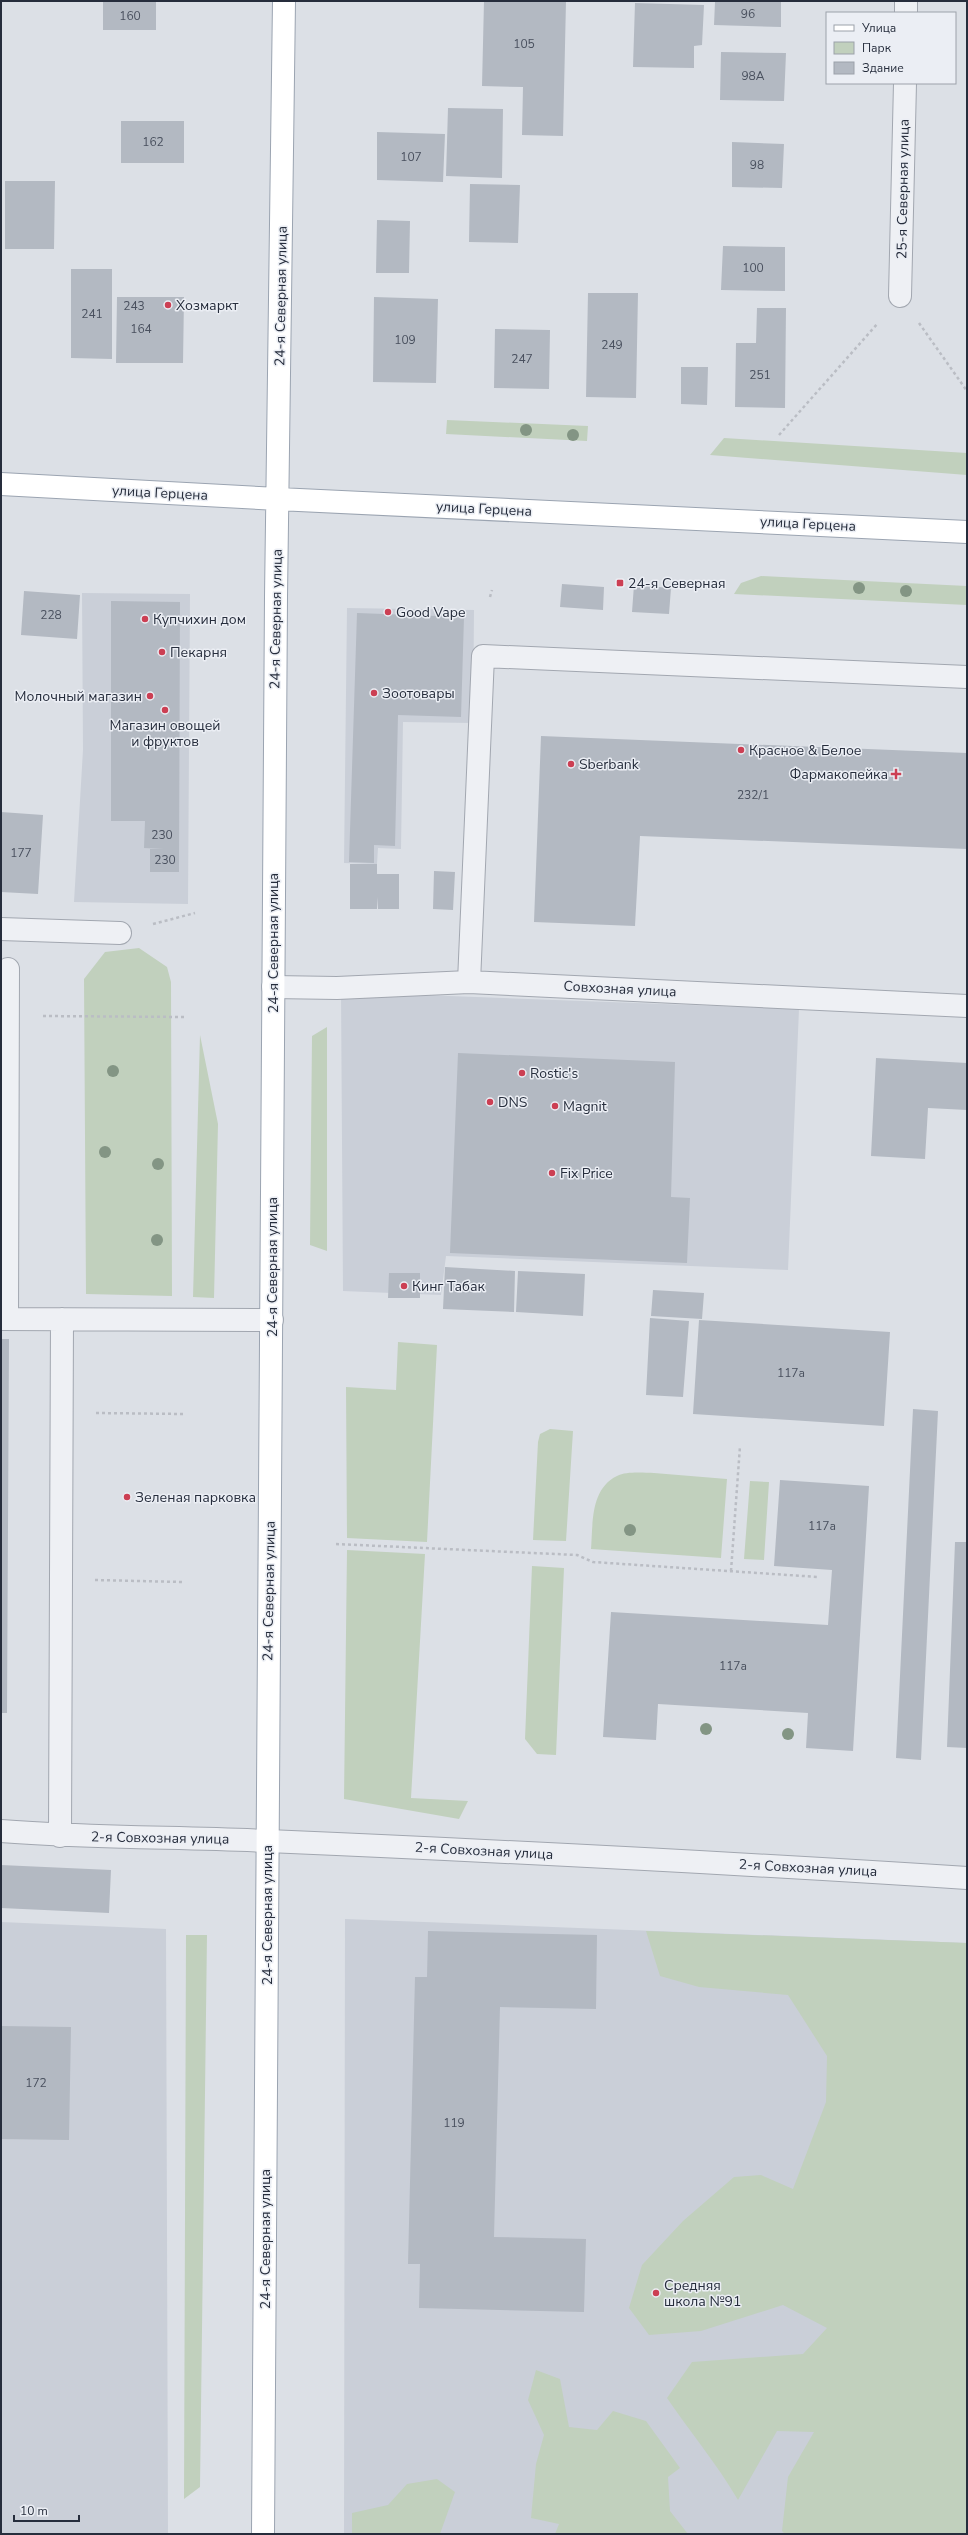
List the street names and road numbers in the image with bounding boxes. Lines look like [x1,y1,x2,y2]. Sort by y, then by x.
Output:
street label: 25-я Северная улица [892,119,914,259]
street label: 24-я Северная улица [270,226,292,366]
street label: улица Герцена [111,481,209,505]
street label: улица Герцена [435,497,533,521]
street label: улица Герцена [759,512,857,536]
street label: 24-я Северная улица [265,549,287,689]
street label: 24-я Северная улица [264,873,283,1013]
street label: Совхозная улица [563,977,677,1001]
street label: 24-я Северная улица [263,1197,282,1337]
street label: 24-я Северная улица [258,1521,280,1661]
street label: 2-я Совхозная улица [91,1827,229,1849]
street label: 2-я Совхозная улица [414,1838,554,1864]
street label: 24-я Северная улица [258,1845,277,1985]
street label: 2-я Совхозная улица [738,1855,878,1881]
street label: 24-я Северная улица [256,2169,275,2309]

